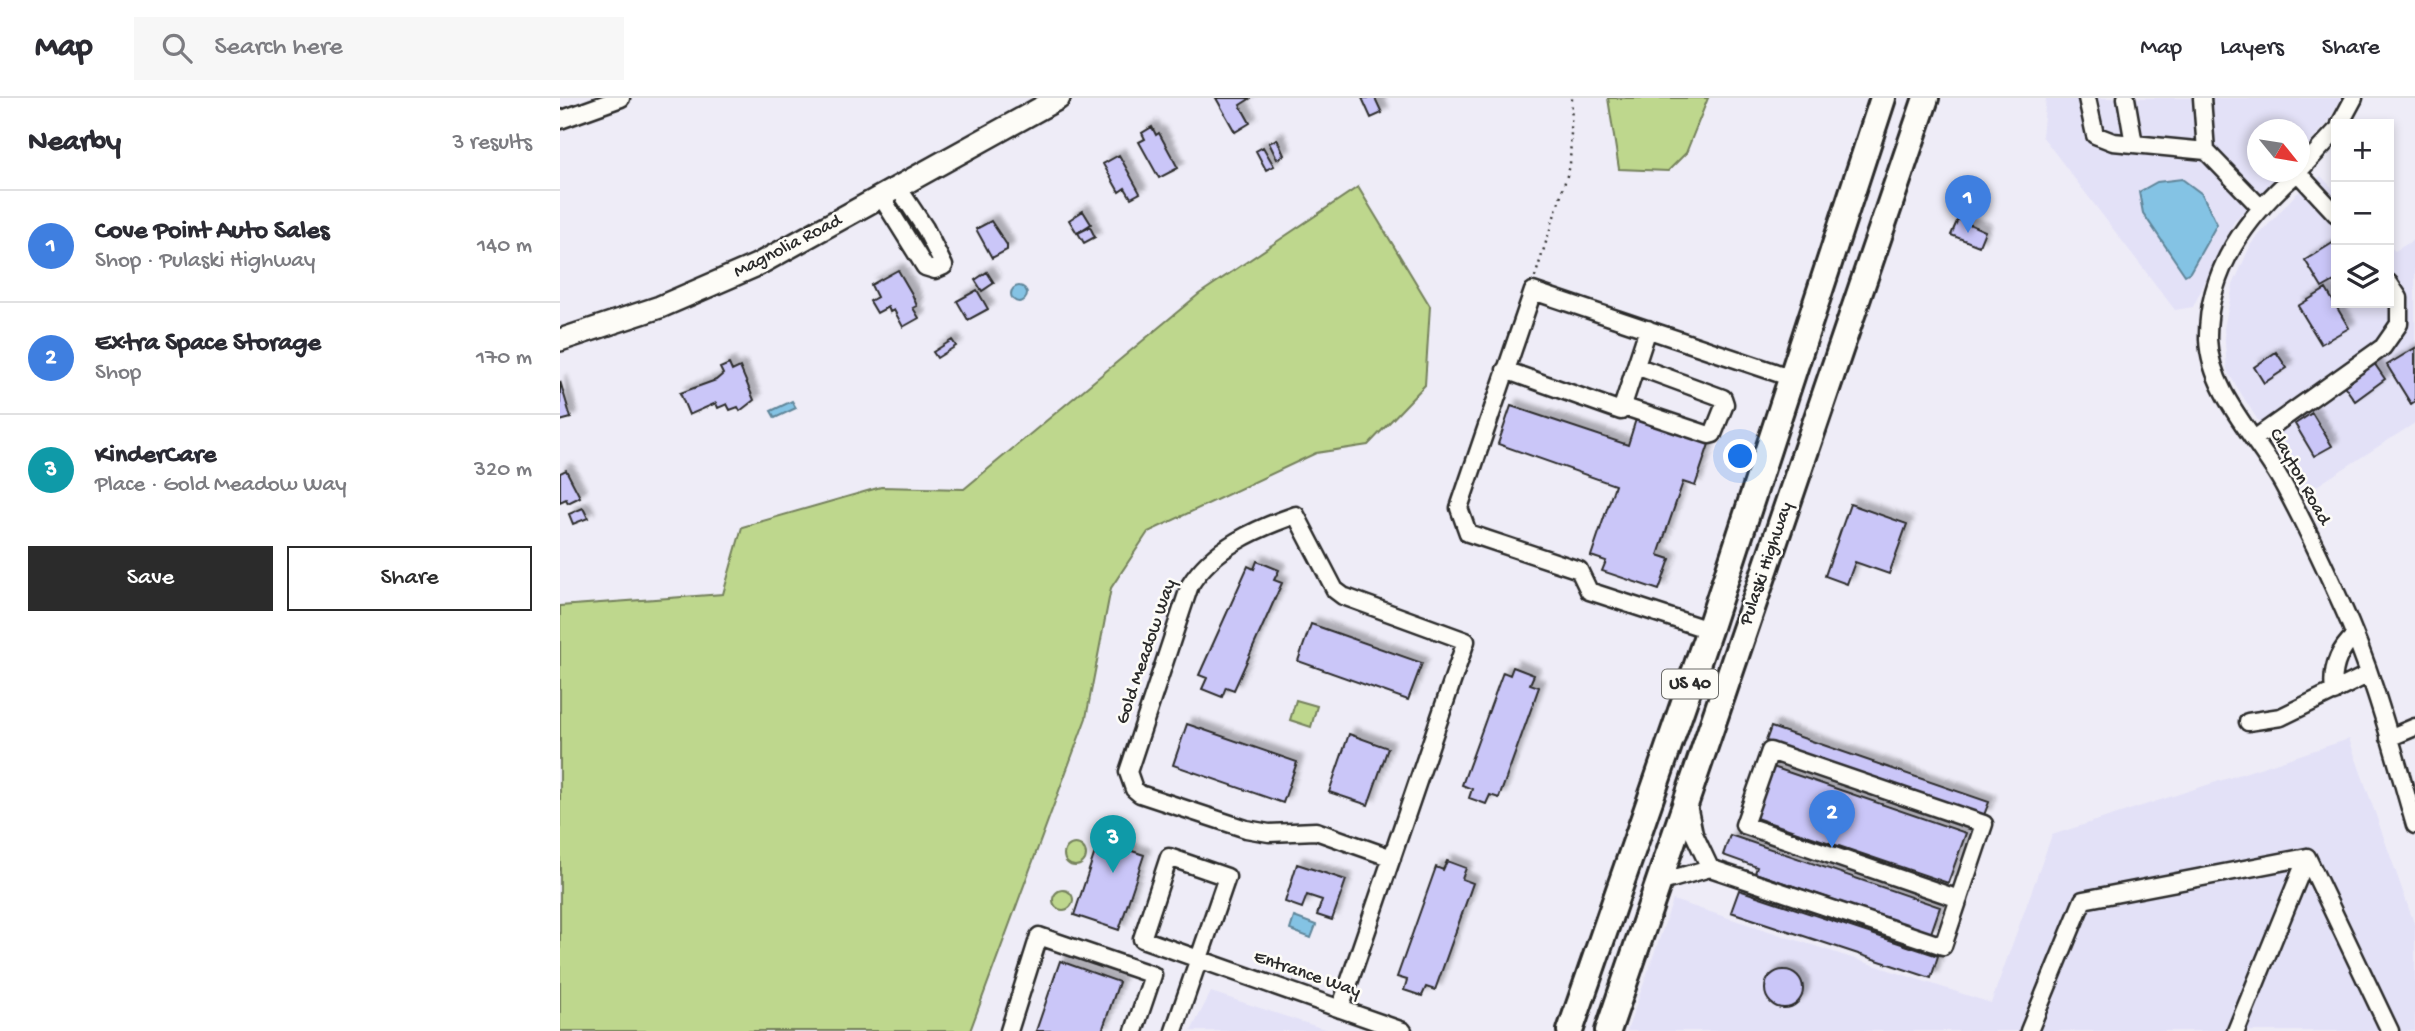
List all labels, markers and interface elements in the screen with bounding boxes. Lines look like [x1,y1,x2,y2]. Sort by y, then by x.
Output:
search box [134,17,624,80]
text: Map [35,29,92,67]
icon: search [158,29,196,67]
text: Search here [214,33,343,64]
text: Map [2140,34,2182,63]
text: Layers [2220,34,2284,63]
text: Share [2322,34,2380,63]
north arrow [2247,119,2310,182]
map controls [2331,119,2394,308]
button: + [2331,119,2394,182]
text: Nearby [28,126,121,161]
text: 3 results [452,130,532,157]
pin: 1 [1945,175,1991,233]
button: − [2331,182,2394,245]
street label: Magnolia Road [730,209,848,284]
text: Cove Point Auto Sales [95,217,329,248]
text: 1 [46,233,56,260]
text: 140 m [477,233,532,260]
button: layers [2331,245,2394,308]
text: Shop · Pulaski Highway [95,248,315,275]
text: Extra Space Storage [95,329,321,360]
text: 2 [45,345,57,372]
text: 170 m [476,345,532,372]
text: Shop [95,360,141,387]
street label: Clayton Road [2263,425,2336,531]
your location [1723,439,1757,473]
text: KinderCare [95,441,216,472]
text: 3 [45,457,57,484]
text: 320 m [474,457,532,484]
text: Place · Gold Meadow Way [95,472,347,499]
street label: Pulaski Highway [1735,499,1799,630]
button: Save [28,546,273,611]
button: Share [287,546,532,611]
street label: Gold Meadow Way [1111,576,1183,727]
road number: US 40 [1662,670,1718,698]
pin: 2 [1809,790,1855,848]
pin: 3 [1090,815,1136,873]
street label: Entrance Way [1250,946,1364,1004]

